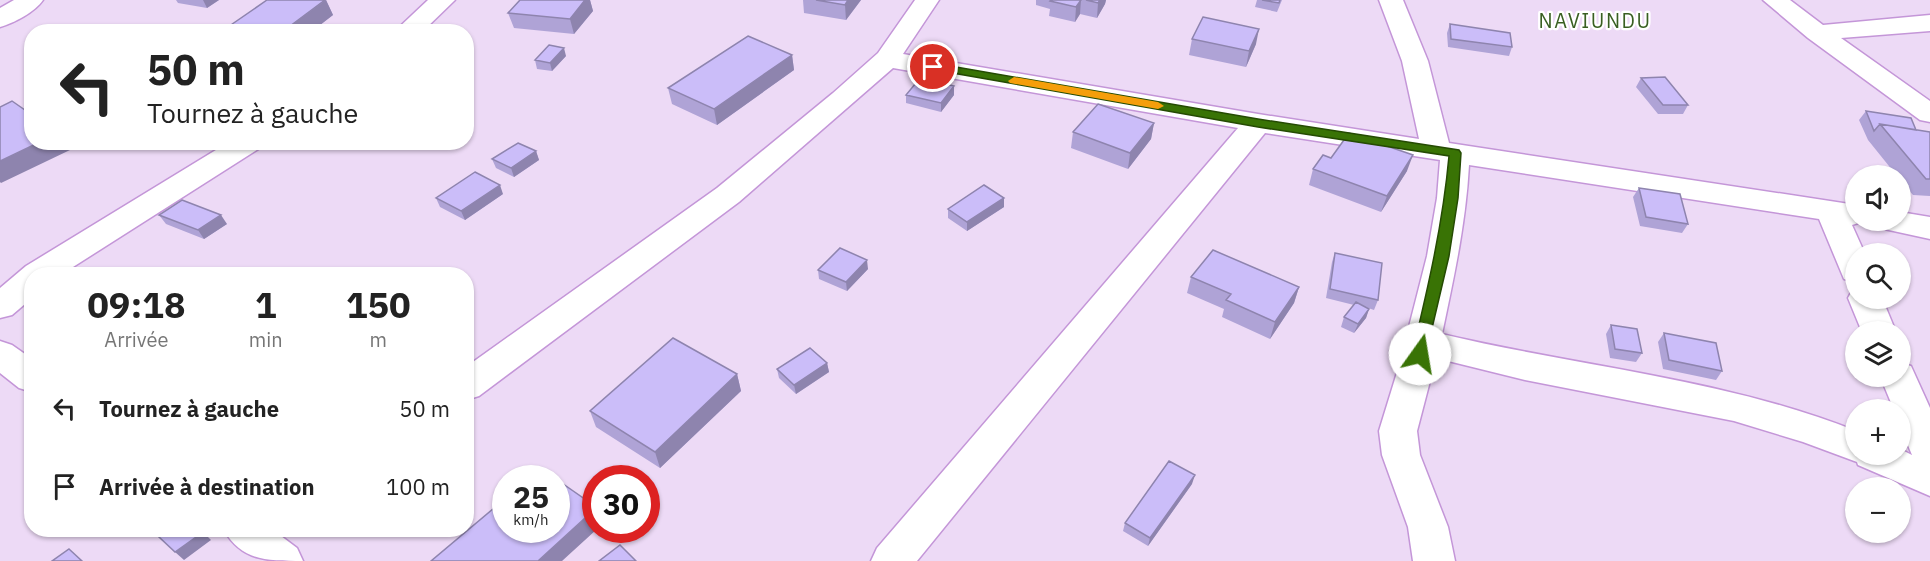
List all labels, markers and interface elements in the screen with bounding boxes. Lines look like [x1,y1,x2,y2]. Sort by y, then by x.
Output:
district label: NAVIUNDU [1539,7,1652,34]
pin [907,41,958,92]
text: 50 m [147,42,245,97]
icon: left [48,48,126,126]
icon: arrive [916,50,949,83]
text: Tournez à gauche [147,95,358,130]
map controls [1845,165,1911,543]
button: sound [1845,165,1911,231]
button: search [1845,243,1911,309]
text: 09:18 [87,281,186,328]
text: 1 [255,281,277,328]
text: 150 [346,281,411,328]
button: layers [1845,321,1911,387]
position arrow [1388,322,1452,386]
text: Arrivée [104,326,168,353]
text: min [249,326,283,353]
text: m [370,326,387,353]
icon: left [48,392,81,425]
text: Tournez à gauche [99,394,279,423]
text: 50 m [399,394,450,423]
button: + [1845,399,1911,465]
speed limit sign: 30 [582,465,660,543]
icon: arrive [48,470,81,503]
text: Arrivée à destination [99,472,315,501]
text: 100 m [386,472,450,501]
text: 25 [513,477,549,516]
button: − [1845,477,1911,543]
text: km/h [513,510,549,529]

